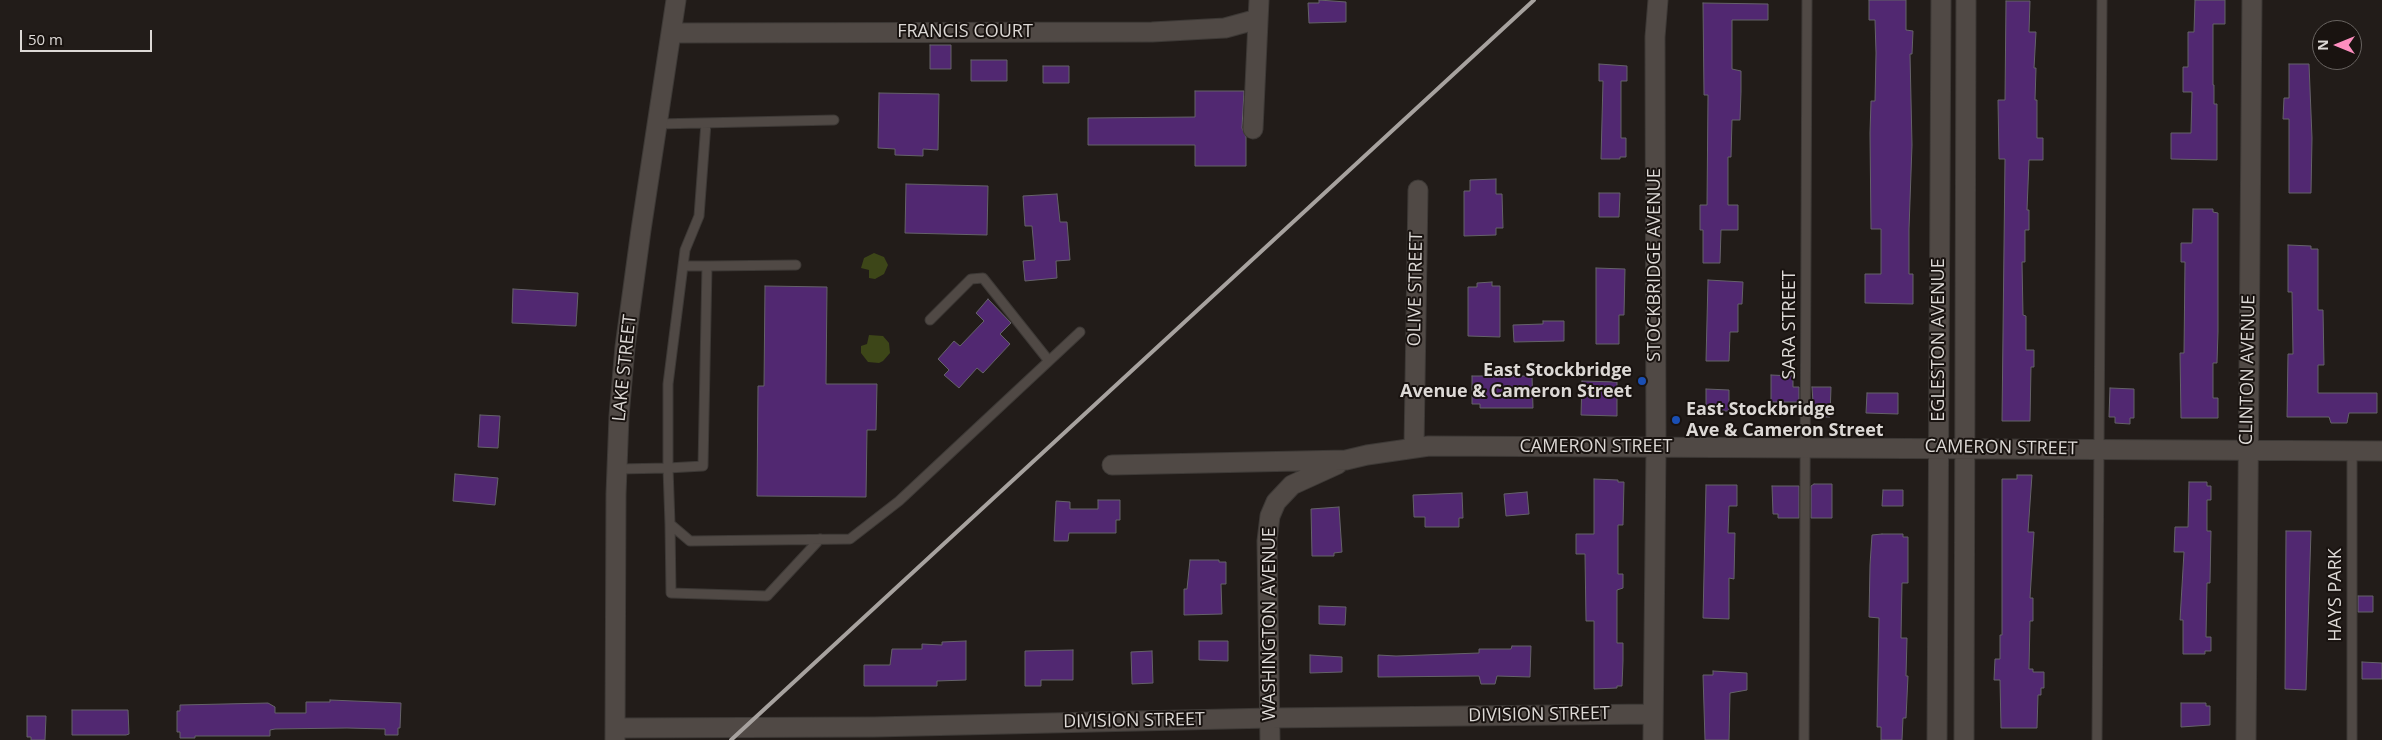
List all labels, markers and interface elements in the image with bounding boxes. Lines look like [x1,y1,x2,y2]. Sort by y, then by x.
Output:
scale bar [22,20,155,52]
north arrow [2312,20,2362,70]
street label: FRANCIS COURT [897,21,1033,43]
text: 50 m [28,29,63,49]
text: N [2313,39,2332,51]
street label: STOCKBRIDGE AVENUE [1644,168,1666,362]
street label: OLIVE STREET [1404,231,1428,347]
street label: EGLESTON AVENUE [1928,258,1950,422]
street label: SARA STREET [1779,270,1801,380]
street label: CLINTON AVENUE [2236,295,2260,445]
street label: LAKE STREET [609,314,641,422]
place label: East Stockbridge Avenue & Cameron Street [1400,360,1632,402]
marker: East Stockbridge Avenue & Cameron Street [1636,375,1648,387]
place label: East Stockbridge Ave & Cameron Street [1686,399,1884,442]
marker: East Stockbridge Ave & Cameron Street [1670,414,1682,426]
street label: CAMERON STREET [1519,436,1673,458]
street label: CAMERON STREET [1924,436,2078,460]
street label: WASHINGTON AVENUE [1259,527,1281,721]
street label: HAYS PARK [2325,548,2347,642]
street label: DIVISION STREET [1468,703,1610,727]
street label: DIVISION STREET [1063,709,1205,733]

